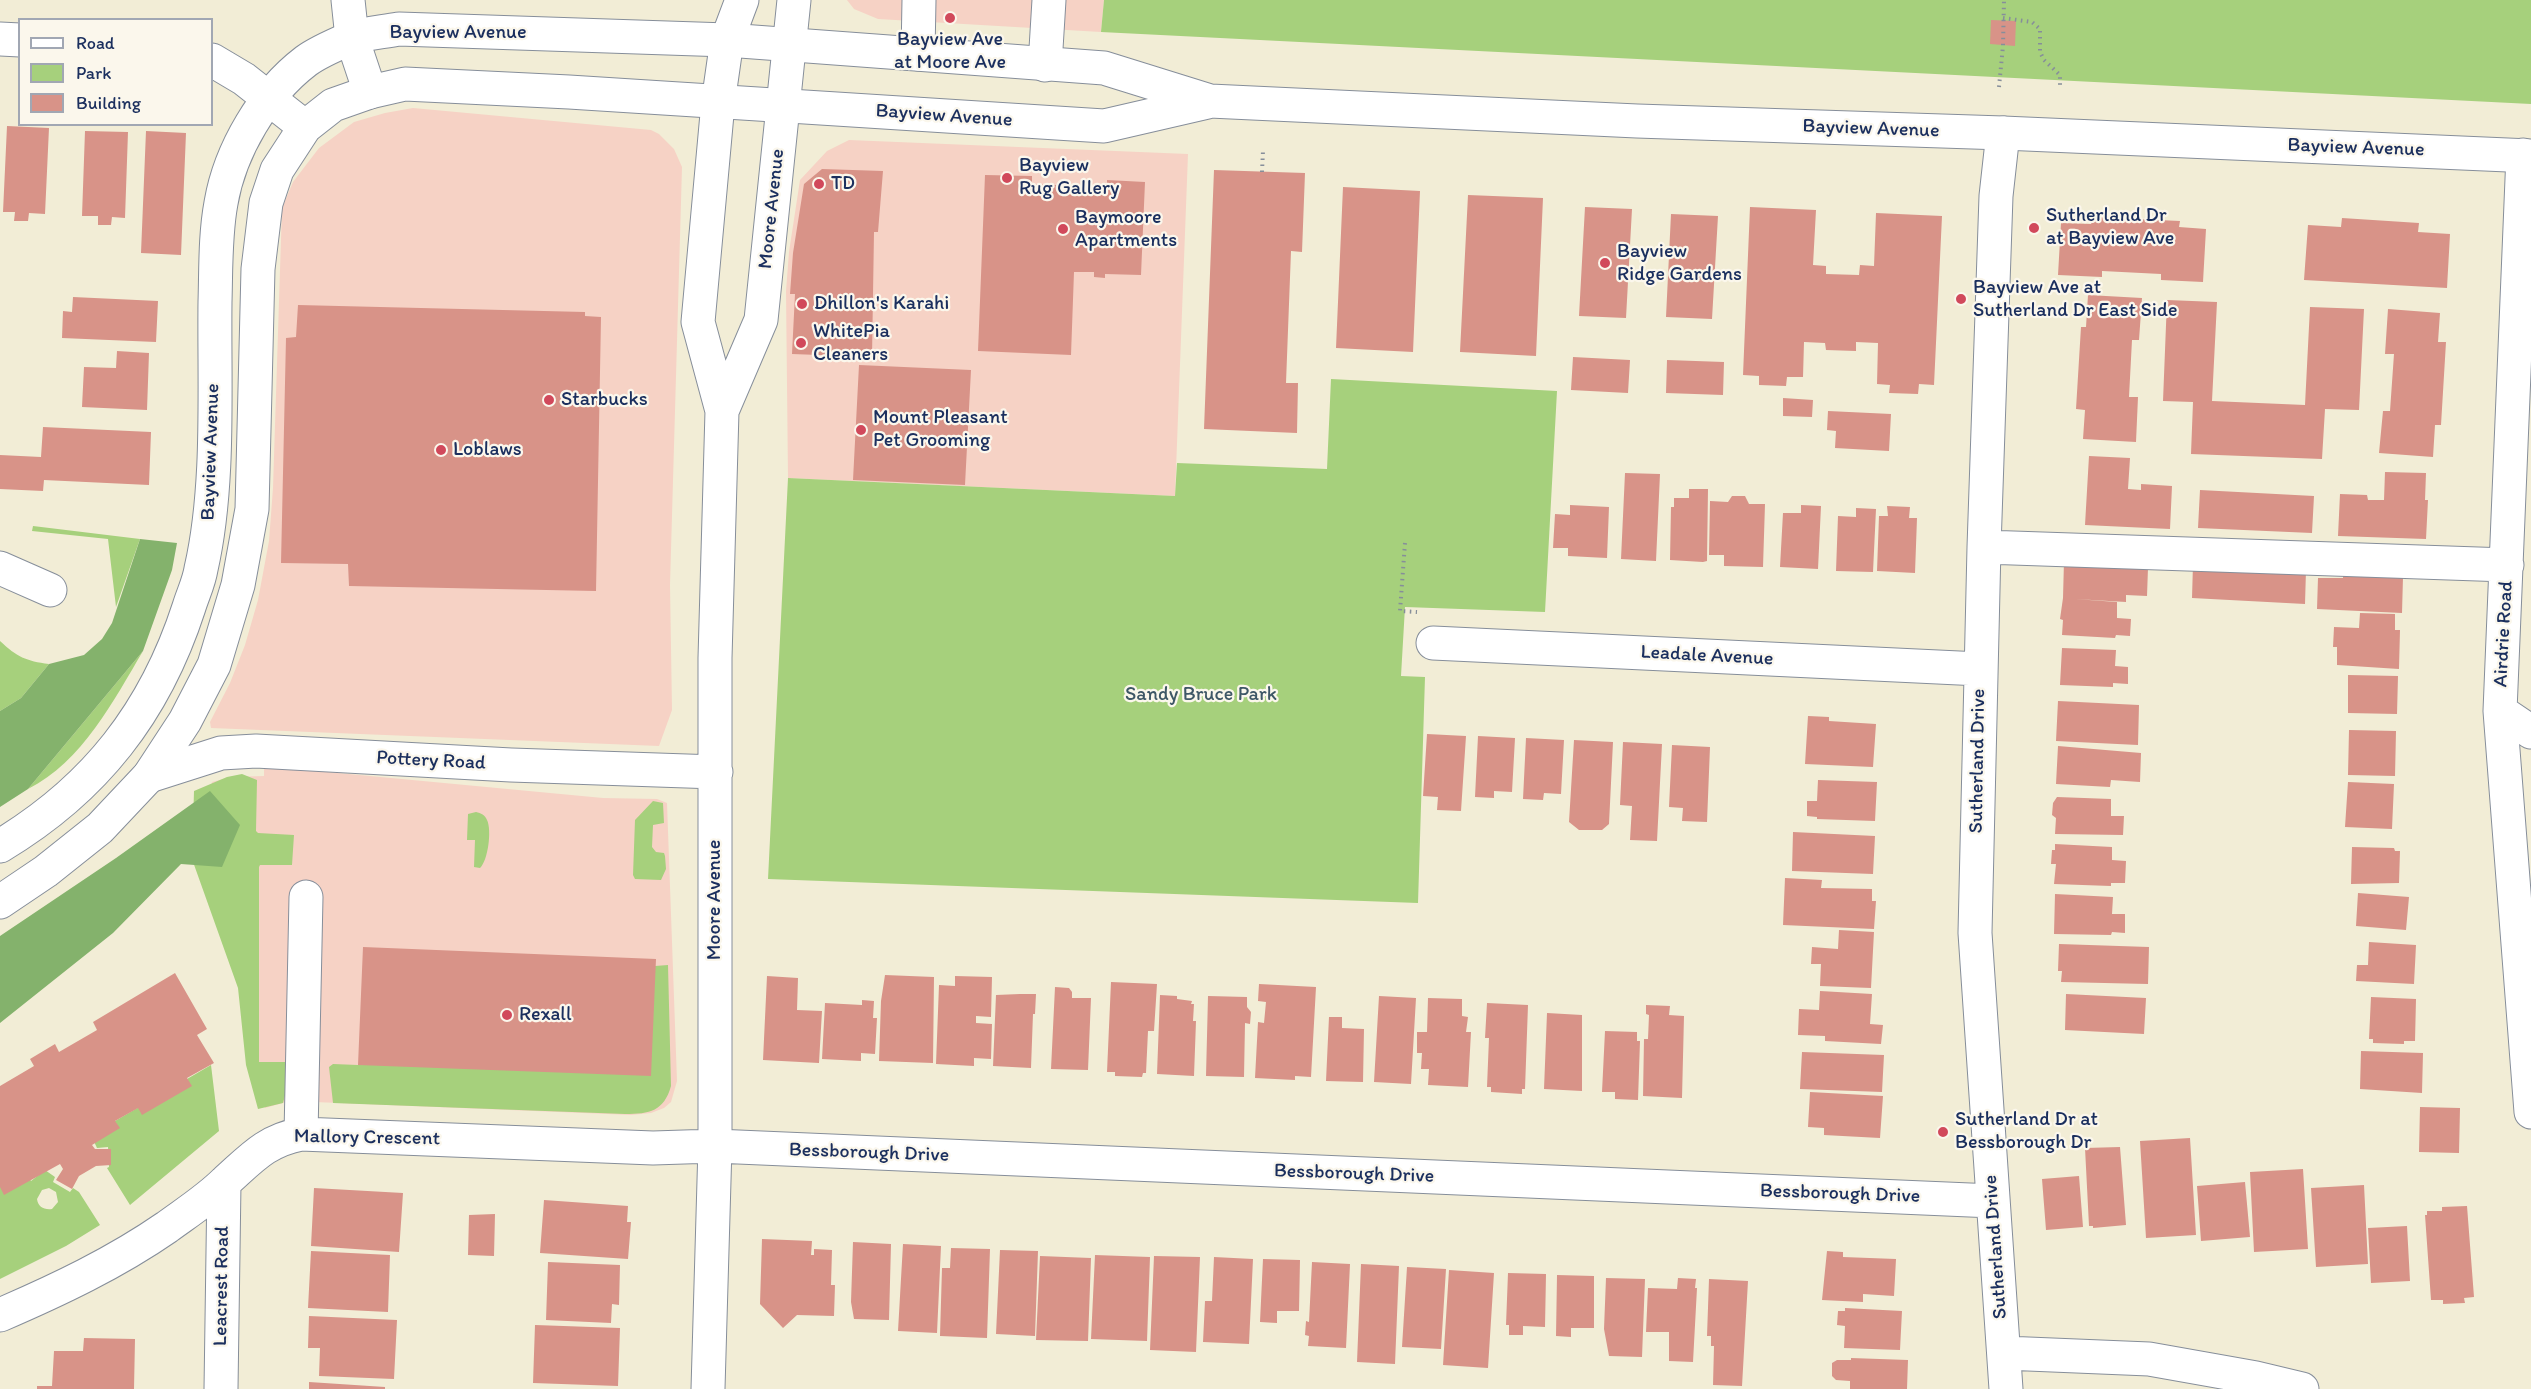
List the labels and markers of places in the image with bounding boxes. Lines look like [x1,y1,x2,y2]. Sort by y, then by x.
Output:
marker: Bayview Ave at Moore Ave [943,11,957,25]
place label: Bayview Ave at Moore Ave [894,28,1006,75]
place label: Bayview Rug Gallery [1019,154,1119,201]
marker: Bayview Rug Gallery [1000,171,1014,185]
place label: TD [831,172,855,196]
marker: TD [812,177,826,191]
place label: Sutherland Dr at Bayview Ave [2046,204,2174,251]
place label: Baymoore Apartments [1075,206,1177,253]
marker: Sutherland Dr at Bayview Ave [2027,221,2041,235]
marker: Baymoore Apartments [1056,222,1070,236]
place label: Bayview Ridge Gardens [1617,240,1742,287]
marker: Bayview Ridge Gardens [1598,256,1612,270]
place label: Bayview Ave at Sutherland Dr East Side [1973,276,2177,323]
place label: Dhillon's Karahi [814,292,949,316]
marker: Bayview Ave at Sutherland Dr East Side [1954,292,1968,306]
marker: Dhillon's Karahi [795,297,809,311]
place label: WhitePia Cleaners [813,320,890,367]
marker: WhitePia Cleaners [794,336,808,350]
place label: Starbucks [561,388,648,412]
marker: Starbucks [542,393,556,407]
place label: Mount Pleasant Pet Grooming [873,406,1008,453]
marker: Mount Pleasant Pet Grooming [854,423,868,437]
place label: Loblaws [453,438,522,462]
marker: Loblaws [434,443,448,457]
place label: Rexall [519,1003,572,1027]
marker: Rexall [500,1008,514,1022]
place label: Sutherland Dr at Bessborough Dr [1955,1108,2098,1155]
marker: Sutherland Dr at Bessborough Dr [1936,1125,1950,1139]

